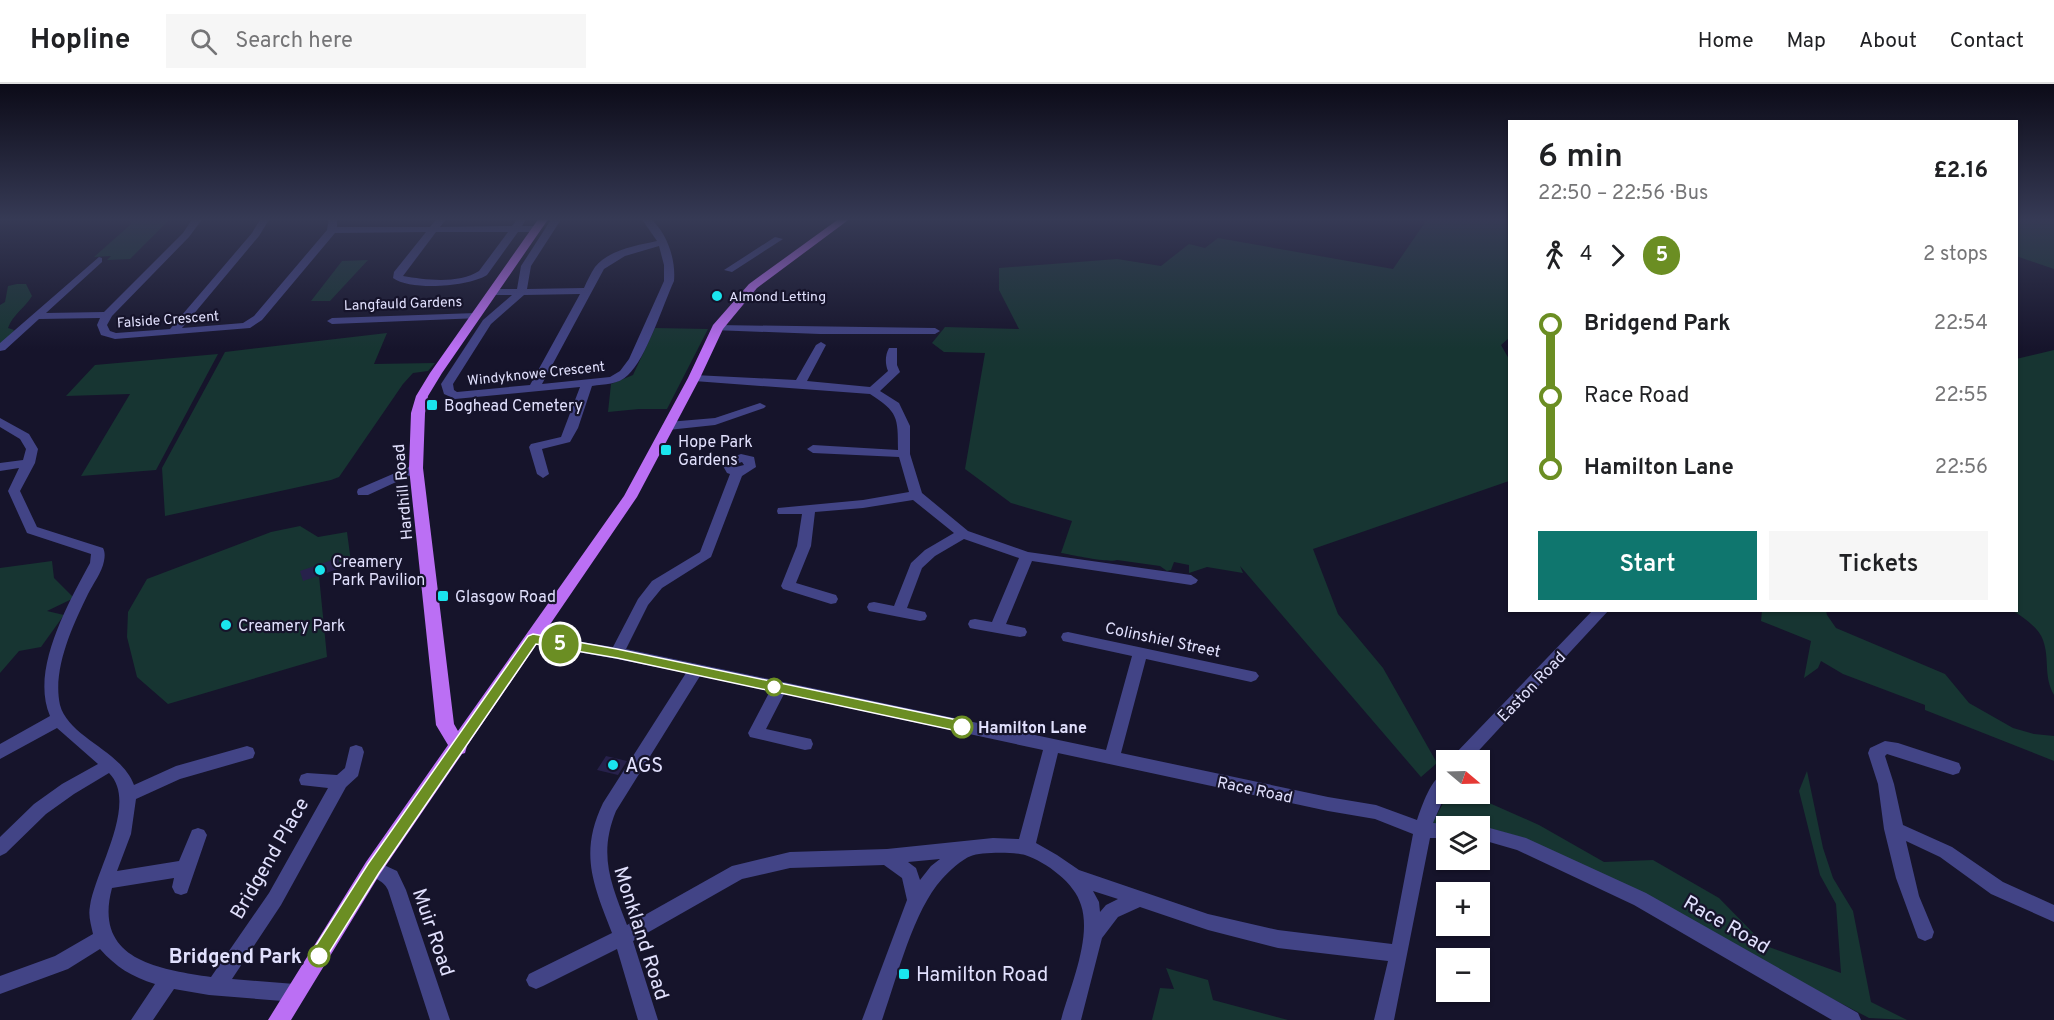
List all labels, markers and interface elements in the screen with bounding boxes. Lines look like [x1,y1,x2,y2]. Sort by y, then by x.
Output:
search box [166,14,586,68]
text: Hopline [30,23,130,59]
icon: search [187,25,220,58]
text: Search here [235,28,353,55]
text: Home [1698,28,1754,55]
text: Map [1787,28,1826,55]
text: About [1859,28,1917,55]
text: Contact [1950,28,2024,55]
text: 6 min [1538,137,1623,179]
text: £2.16 [1934,158,1988,185]
text: 22:50 – 22:56 · Bus [1538,181,1708,207]
icon: walk [1538,239,1571,272]
icon: forward [1601,239,1634,272]
text: 4 [1580,242,1592,268]
text: 5 [1655,242,1668,269]
text: 2 stops [1923,242,1988,268]
marker: Almond Letting [710,289,724,303]
place label: Almond Letting [729,289,826,306]
street label: Langfauld Gardens [344,294,462,315]
street label: Falside Crescent [116,308,220,333]
text: Bridgend Park [1584,311,1731,338]
text: 22:54 [1934,311,1988,337]
street label: Windyknowe Crescent [466,359,606,390]
text: Race Road [1584,383,1689,410]
text: 22:55 [1934,383,1988,409]
place label: Boghead Cemetery [444,397,583,417]
marker: Boghead Cemetery [425,398,439,412]
place label: Hope Park Gardens [678,433,753,471]
street label: Hardhill Road [390,443,418,541]
marker: Hope Park Gardens [659,443,673,457]
text: Hamilton Lane [1584,455,1734,482]
text: 22:56 [1935,455,1988,481]
button: Start [1538,531,1757,600]
button: Tickets [1769,531,1988,600]
place label: Creamery Park Pavilion [332,553,425,591]
marker: Creamery Park Pavilion [313,563,327,577]
place label: Glasgow Road [455,588,556,608]
marker: Glasgow Road [436,589,450,603]
place label: Creamery Park [238,617,346,637]
marker: Creamery Park [219,618,233,632]
street label: Colinshiel Street [1103,619,1222,663]
line badge: 5 [540,624,580,664]
text: 5 [554,631,566,658]
street label: Easton Road [1494,648,1571,727]
unlabelled marker [765,678,783,696]
marker: Hamilton Lane [951,716,973,738]
place label: Hamilton Lane [978,719,1087,739]
north arrow [1436,750,1490,804]
map controls [1436,750,1490,1002]
place label: AGS [625,754,663,780]
marker: AGS [606,758,620,772]
street label: Race Road [1215,773,1294,809]
street label: Bridgend Place [225,793,316,925]
button: layers [1436,816,1490,870]
street label: Monkland Road [606,864,674,1004]
button: + [1436,882,1490,936]
street label: Muir Road [405,885,459,980]
street label: Race Road [1678,891,1774,961]
place label: Bridgend Park [169,945,302,971]
marker: Bridgend Park [308,945,330,967]
button: − [1436,948,1490,1002]
place label: Hamilton Road [916,963,1048,989]
marker: Hamilton Road [897,967,911,981]

